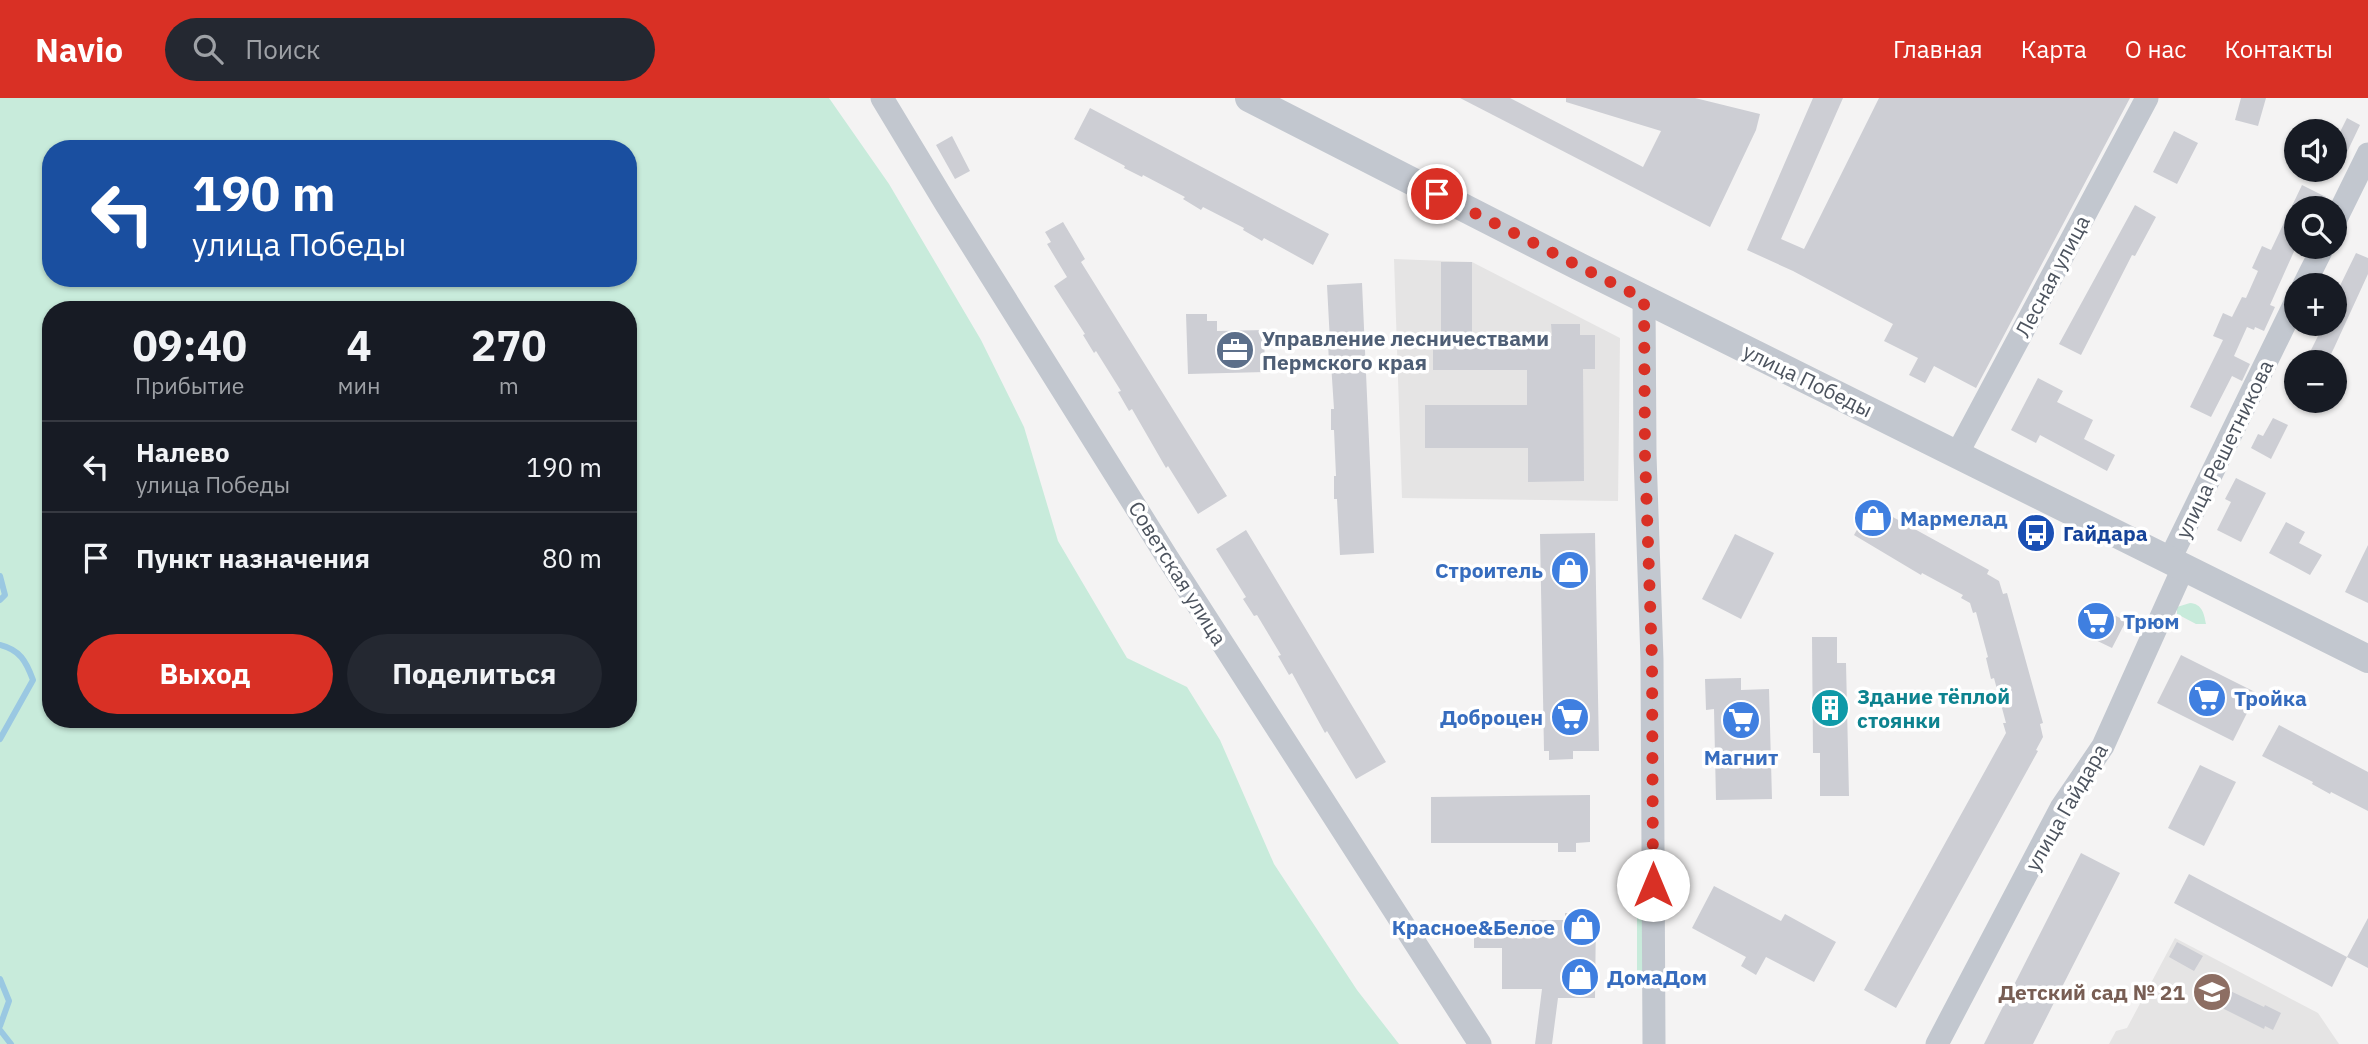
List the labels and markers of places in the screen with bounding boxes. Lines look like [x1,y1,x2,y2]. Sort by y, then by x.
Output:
pin [1407,164,1467,224]
place label: Управление лесничествами Пермского края [1262,324,1549,376]
office icon: Управление лесничествами Пермского края [1214,329,1256,371]
shop icon: Мармелад [1852,497,1894,539]
place label: Мармелад [1900,504,2008,532]
bus stop icon: Гайдара [2015,512,2057,554]
place label: Гайдара [2063,519,2148,547]
shop icon: Строитель [1549,549,1591,591]
place label: Строитель [1435,556,1543,584]
supermarket icon: Трюм [2075,600,2117,642]
place label: Трюм [2123,607,2180,635]
supermarket icon: Тройка [2186,677,2228,719]
place label: Здание тёплой стоянки [1857,682,2010,734]
place label: Тройка [2234,684,2307,712]
building icon: Здание тёплой стоянки [1809,687,1851,729]
supermarket icon: Доброцен [1549,696,1591,738]
supermarket icon: Магнит [1720,699,1762,741]
place label: Доброцен [1440,703,1543,731]
place label: Магнит [1704,743,1778,771]
shop icon: Красное&Белое [1561,906,1603,948]
place label: Красное&Белое [1392,913,1555,941]
shop icon: ДомаДом [1559,956,1601,998]
place label: ДомаДом [1607,963,1707,991]
school or university icon: Детский сад № 21 [2191,971,2233,1013]
place label: Детский сад № 21 [1998,978,2185,1006]

